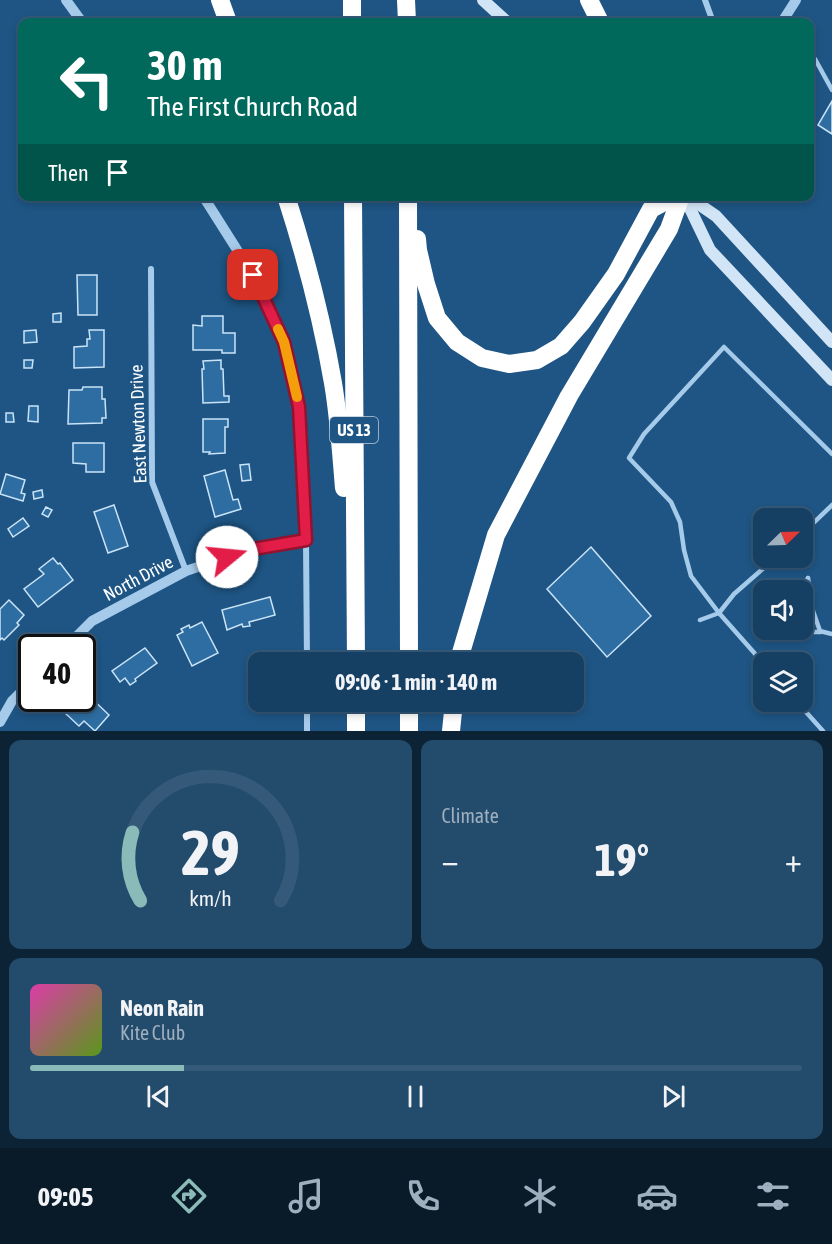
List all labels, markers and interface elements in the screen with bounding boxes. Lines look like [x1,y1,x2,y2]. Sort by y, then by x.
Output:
text: 30 m [147,41,222,89]
icon: left [48,42,126,120]
text: The First Church Road [147,91,358,122]
icon: arrive [101,156,134,189]
text: Then [48,160,89,186]
pin [227,249,278,300]
icon: arrive [236,258,269,291]
street label: East Newton Drive [125,364,151,484]
road number: US 13 [330,417,378,443]
north arrow [753,508,813,568]
map controls [753,508,813,712]
position arrow [195,525,259,589]
street label: North Drive [100,551,176,605]
button: sound [753,580,813,640]
speed limit sign: 40 [18,634,96,712]
button: layers [753,652,813,712]
text: 09:06 · 1 min · 140 m [335,669,497,695]
text: Climate [442,804,499,827]
text: 29 [181,817,240,888]
text: 19° [594,834,649,886]
text: − [442,841,459,879]
text: + [785,841,802,879]
text: km/h [189,887,232,912]
text: Neon Rain [120,995,204,1021]
text: Kite Club [120,1021,185,1044]
icon: previous [142,1080,175,1113]
icon: pause [399,1080,432,1113]
icon: next [657,1080,690,1113]
icon: directions [168,1175,210,1217]
icon: music [285,1175,327,1217]
icon: phone [402,1175,444,1217]
icon: climate [519,1175,561,1217]
icon: car [636,1175,678,1217]
icon: filters [752,1175,794,1217]
text: 09:05 [37,1181,94,1212]

